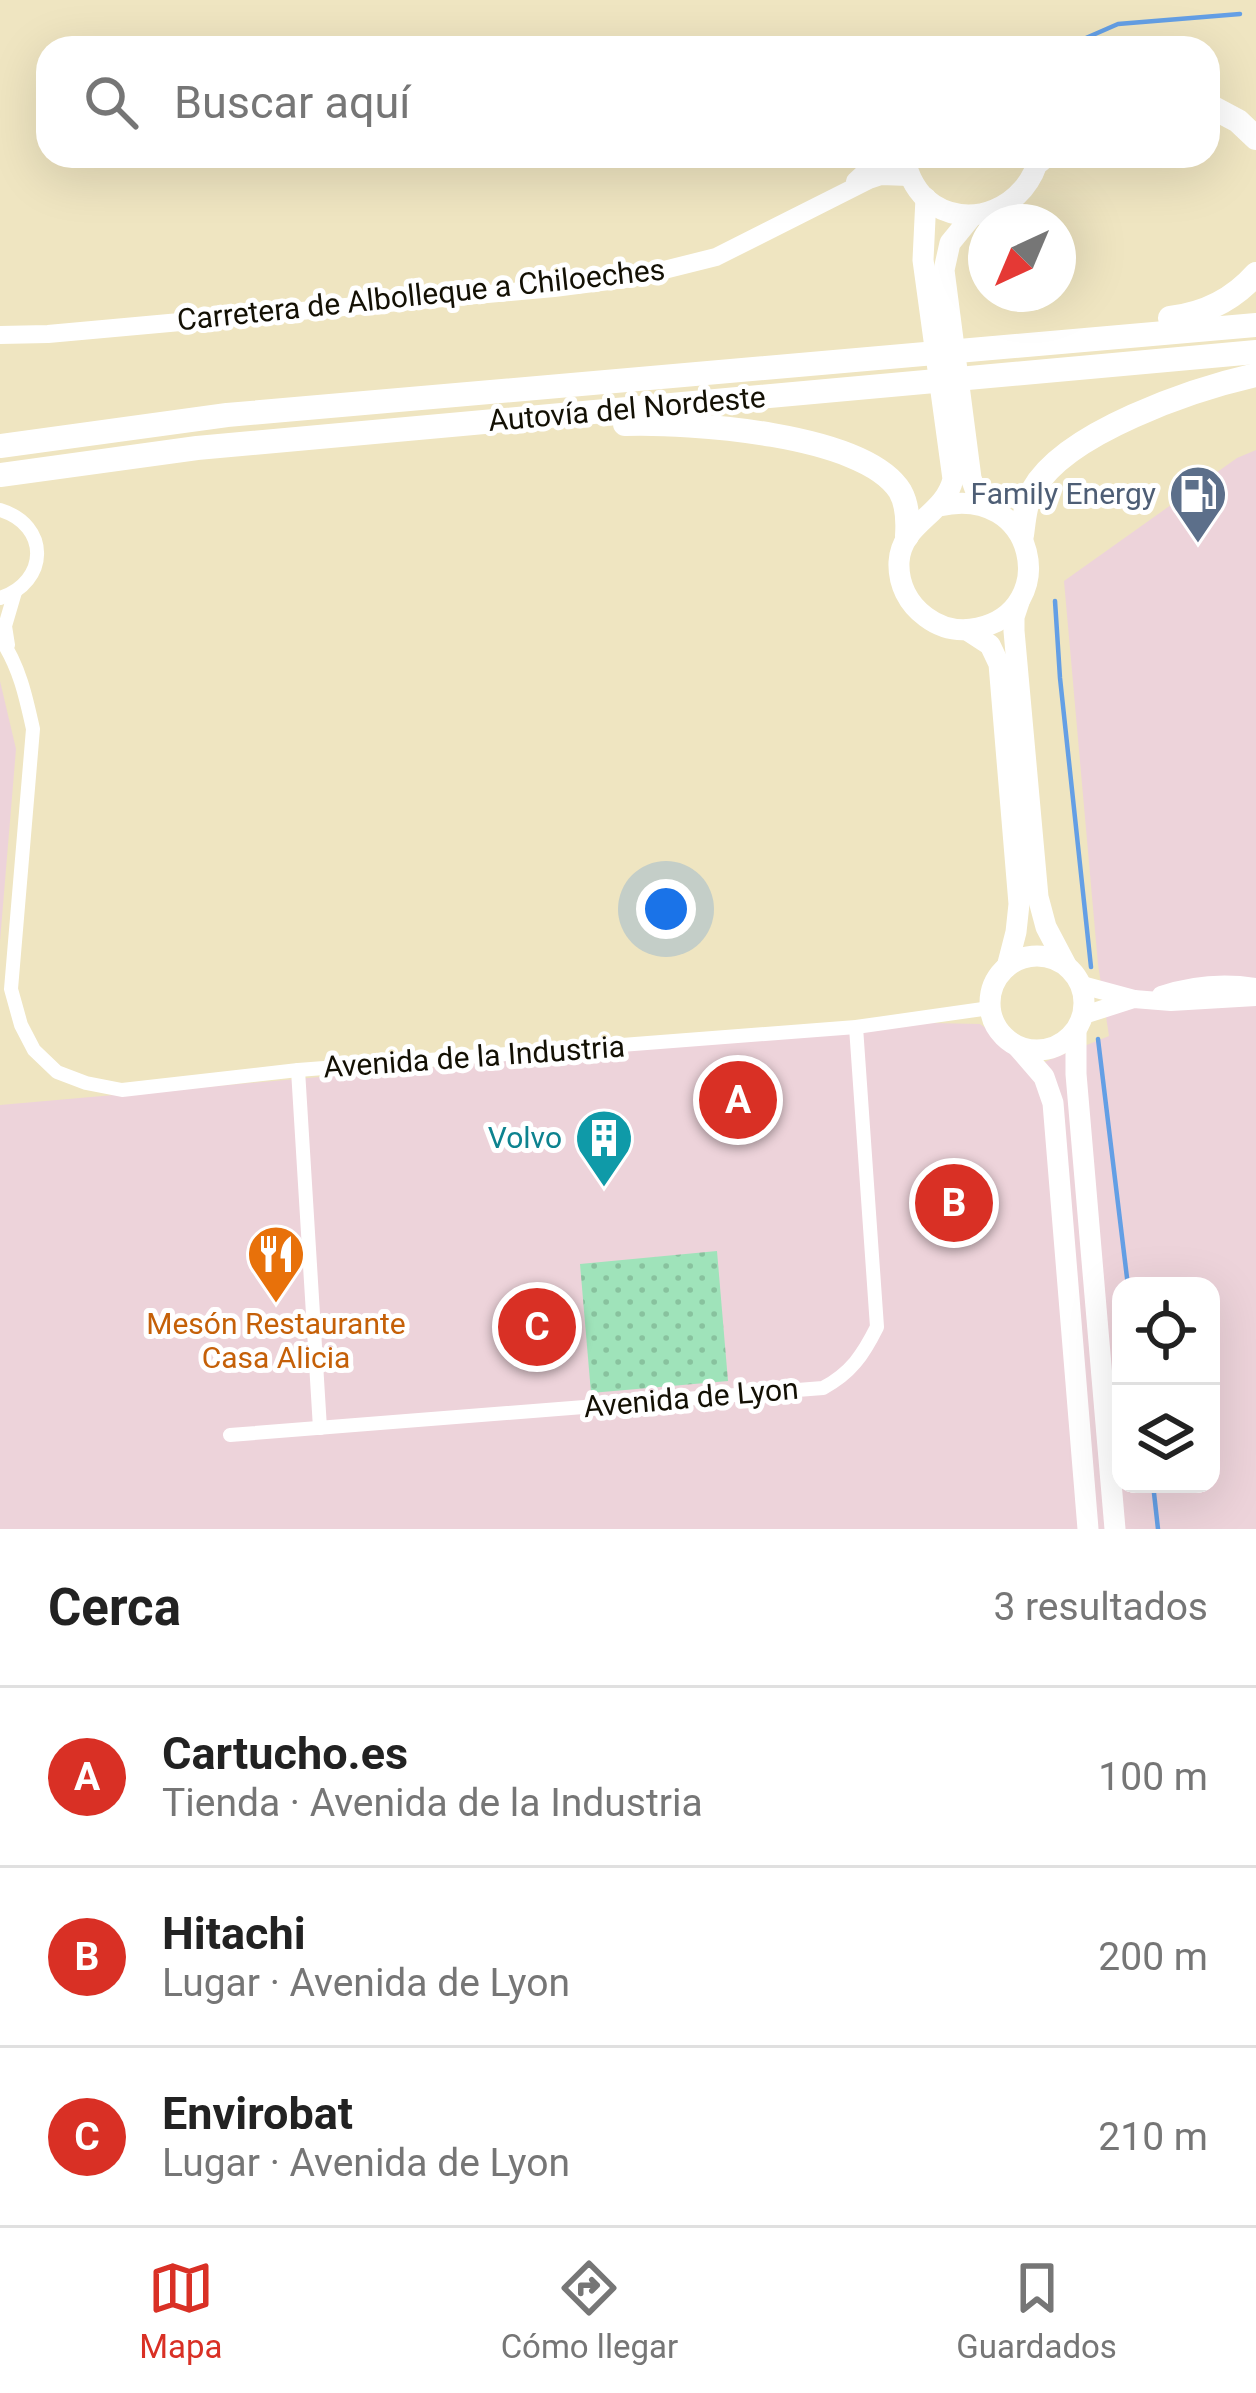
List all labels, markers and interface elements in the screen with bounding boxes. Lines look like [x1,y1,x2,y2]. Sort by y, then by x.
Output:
search box [36,36,1220,168]
icon: search [78,69,144,135]
text: Buscar aquí [174,76,411,129]
north arrow [968,204,1076,312]
street label: Carretera de Albolleque a Chiloeches [175,251,667,338]
street label: Autovía del Nordeste [487,379,767,438]
fuel station icon: Family Energy [1167,463,1229,545]
place label: Family Energy [971,476,1156,511]
your location [636,879,696,939]
street label: Avenida de la Industria [322,1029,626,1084]
pin: A [699,1055,777,1145]
building icon: Volvo [573,1107,635,1189]
place label: Volvo [488,1120,562,1155]
pin: B [915,1158,993,1248]
restaurant icon: Mesón Restaurante Casa Alicia [245,1223,307,1305]
map controls [1112,1277,1220,1493]
button: locate [1112,1277,1220,1385]
pin: C [498,1282,576,1372]
place label: Mesón Restaurante Casa Alicia [146,1306,406,1375]
street label: Avenida de Lyon [582,1371,800,1424]
button: layers [1112,1385,1220,1493]
text: Cerca [48,1578,181,1637]
text: 3 resultados [993,1584,1208,1630]
text: Cartucho.es [162,1727,408,1780]
text: A [74,1754,100,1800]
text: 100 m [1098,1754,1208,1800]
text: Tienda · Avenida de la Industria [162,1780,703,1826]
text: Hitachi [162,1907,306,1960]
text: B [75,1934,99,1980]
text: 200 m [1098,1934,1208,1980]
text: Lugar · Avenida de Lyon [162,1960,570,2006]
text: Envirobat [162,2087,353,2140]
text: C [74,2114,100,2160]
text: 210 m [1098,2114,1208,2160]
text: Lugar · Avenida de Lyon [162,2140,570,2186]
tab: Mapa [139,2255,222,2366]
tab: Cómo llegar [501,2255,678,2366]
tab: Guardados [956,2255,1117,2366]

